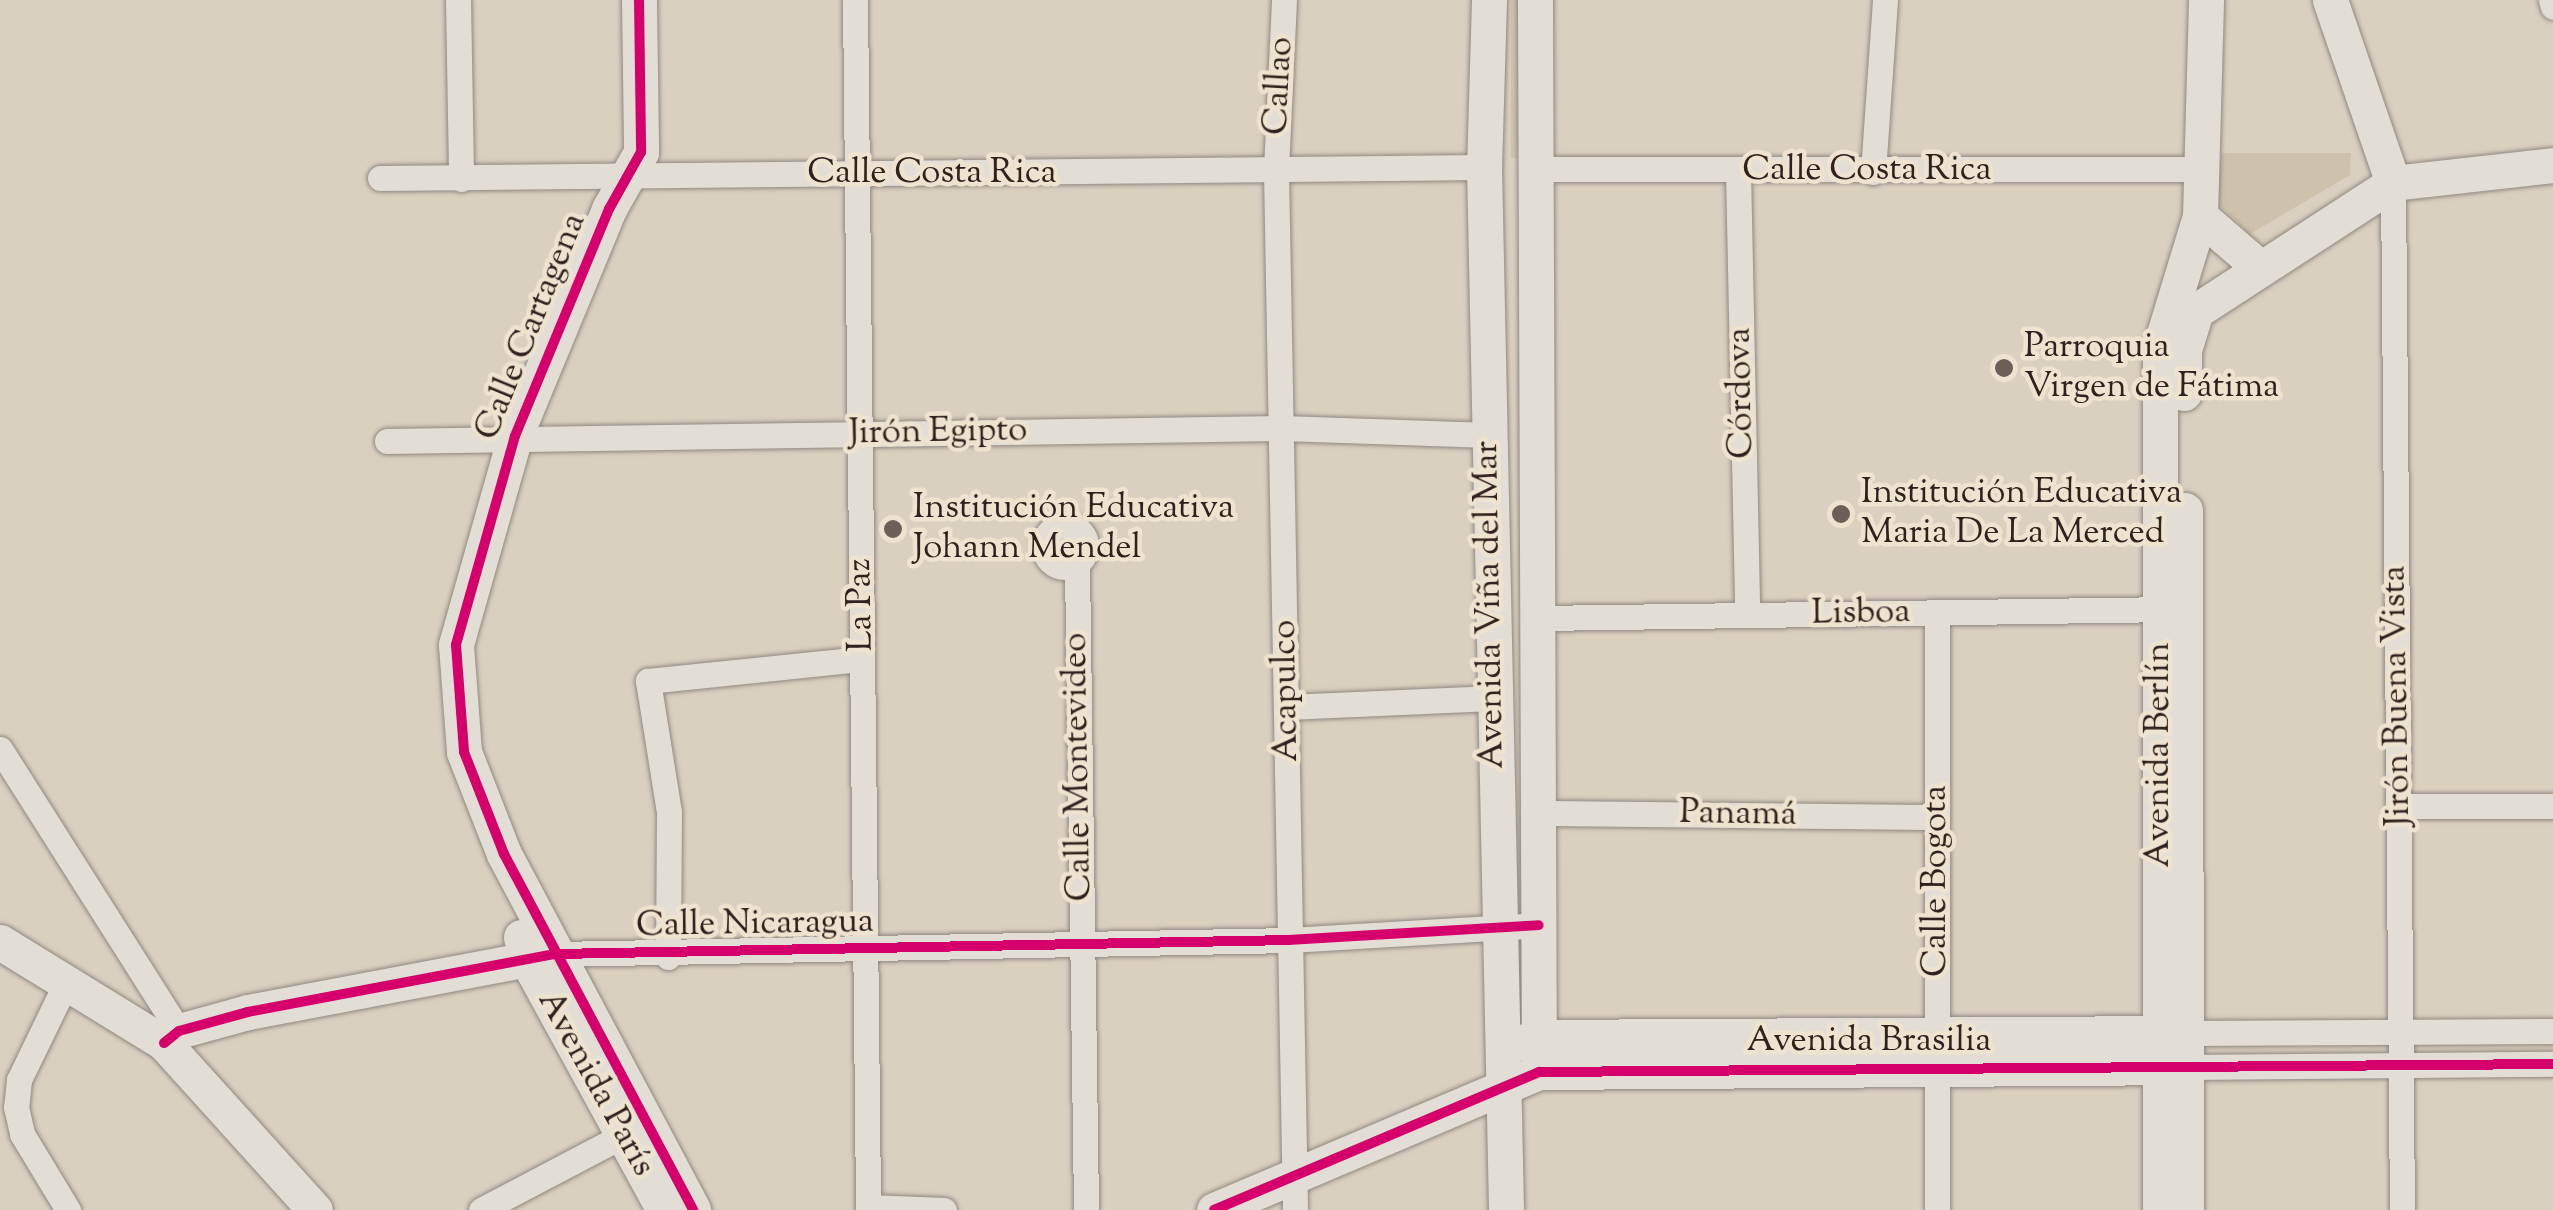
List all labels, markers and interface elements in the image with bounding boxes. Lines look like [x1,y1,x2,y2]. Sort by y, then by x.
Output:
street label: Callao [1256,36,1304,136]
street label: Calle Costa Rica [1742,150,1992,192]
street label: Calle Costa Rica [807,153,1057,195]
street label: Calle Cartagena [467,207,597,447]
street label: Córdova [1720,327,1764,459]
place label: Parroquia Virgen de Fátima [2024,327,2279,409]
marker: Parroquia Virgen de Fátima [1993,357,2015,379]
street label: Jirón Egipto [848,410,1028,456]
street label: Avenida Viña del Mar [1467,441,1515,769]
place label: Institución Educativa Maria De La Merced [1861,473,2182,555]
place label: Institución Educativa Johann Mendel [913,488,1234,570]
marker: Institución Educativa Maria De La Merced [1830,503,1852,525]
marker: Institución Educativa Johann Mendel [882,518,904,540]
street label: La Paz [840,558,884,652]
street label: Jirón Buena Vista [2375,565,2421,827]
street label: Lisboa [1811,592,1911,636]
street label: Acapulco [1265,620,1309,762]
street label: Calle Montevideo [1056,632,1102,902]
street label: Avenida Berlín [2139,642,2181,868]
street label: Calle Bogota [1916,785,1958,977]
street label: Panamá [1679,793,1797,837]
street label: Calle Nicaragua [636,902,874,948]
street label: Avenida París [527,984,663,1184]
street label: Avenida Brasilia [1747,1021,1991,1063]

